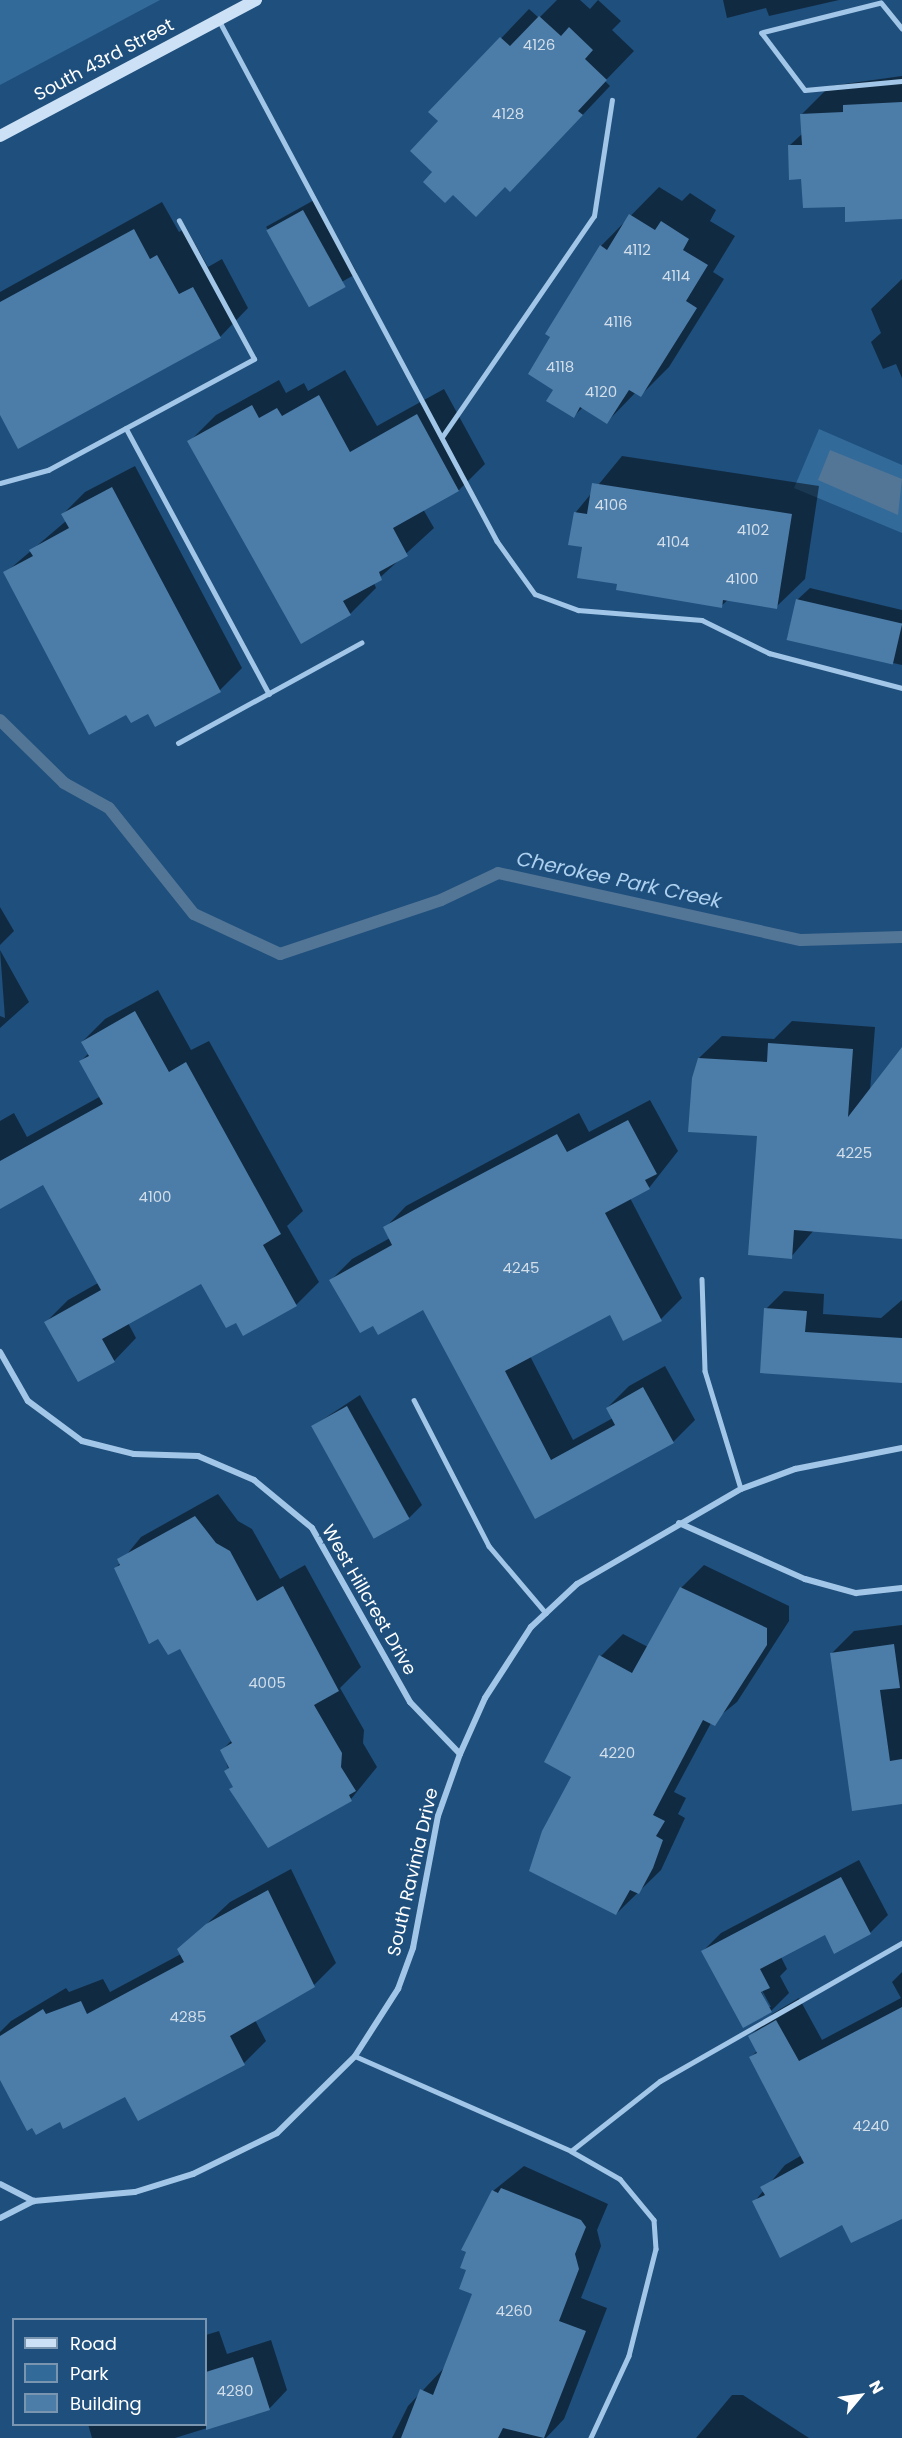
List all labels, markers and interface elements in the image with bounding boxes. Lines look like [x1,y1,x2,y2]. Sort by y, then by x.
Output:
street label: South 43rd Street [31,14,177,106]
house number: 4126 [523,36,555,54]
house number: 4128 [492,105,524,123]
house number: 4112 [623,241,651,259]
house number: 4114 [662,267,690,285]
house number: 4116 [604,313,632,331]
house number: 4118 [546,358,574,376]
house number: 4120 [585,383,617,401]
house number: 4106 [594,496,628,514]
house number: 4102 [737,521,769,539]
house number: 4104 [656,533,690,551]
house number: 4100 [725,570,759,588]
water label: Cherokee Park Creek [514,847,724,913]
house number: 4225 [836,1144,872,1162]
house number: 4100 [138,1188,172,1206]
house number: 4245 [503,1259,539,1277]
street label: West Hillcrest Drive [317,1521,421,1679]
house number: 4005 [248,1674,286,1692]
house number: 4220 [599,1744,635,1762]
street label: South Ravinia Drive [383,1786,443,1958]
house number: 4285 [170,2008,206,2026]
house number: 4240 [853,2117,889,2135]
house number: 4260 [495,2302,533,2320]
legend [12,2318,207,2426]
text: Road [70,2331,117,2356]
text: Park [70,2361,109,2386]
north arrow [830,2366,890,2426]
text: N [863,2376,889,2398]
house number: 4280 [217,2382,253,2400]
text: Building [70,2391,142,2416]

